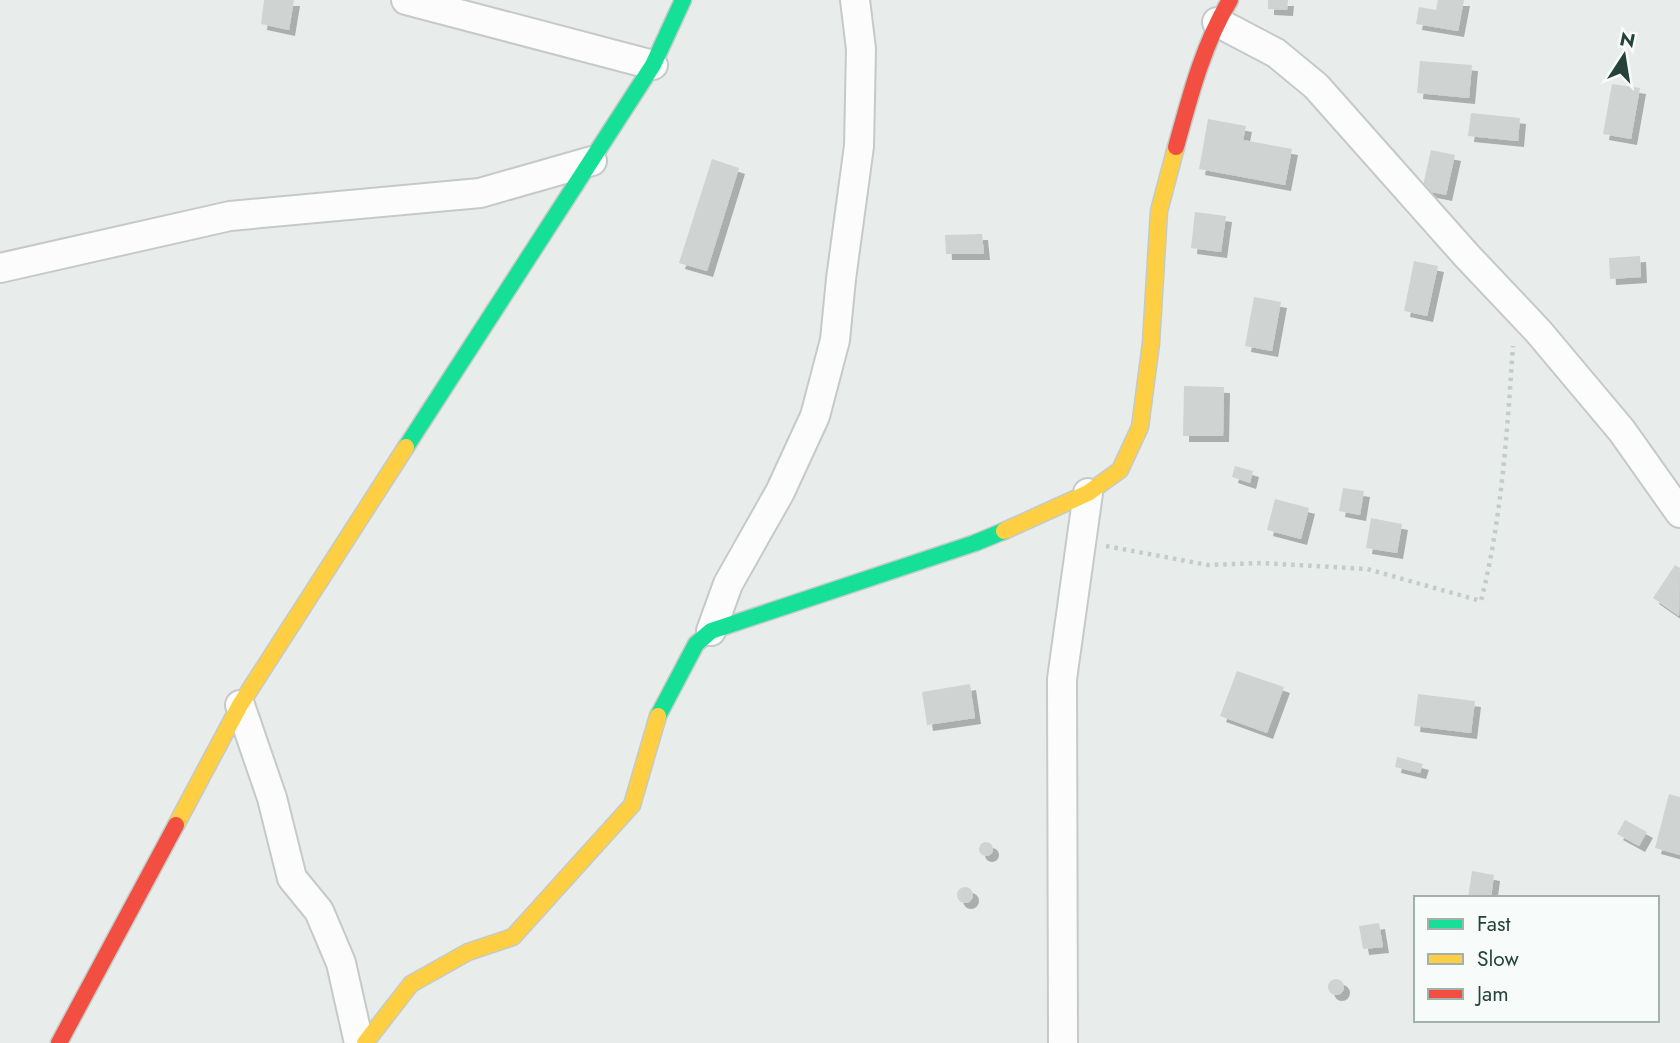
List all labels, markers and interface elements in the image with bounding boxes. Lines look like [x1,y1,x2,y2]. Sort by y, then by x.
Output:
north arrow [1589,21,1659,91]
text: N [1617,25,1638,55]
legend [1414,896,1659,1022]
text: Fast [1477,909,1510,939]
text: Slow [1477,944,1519,974]
text: Jam [1474,979,1509,1009]

